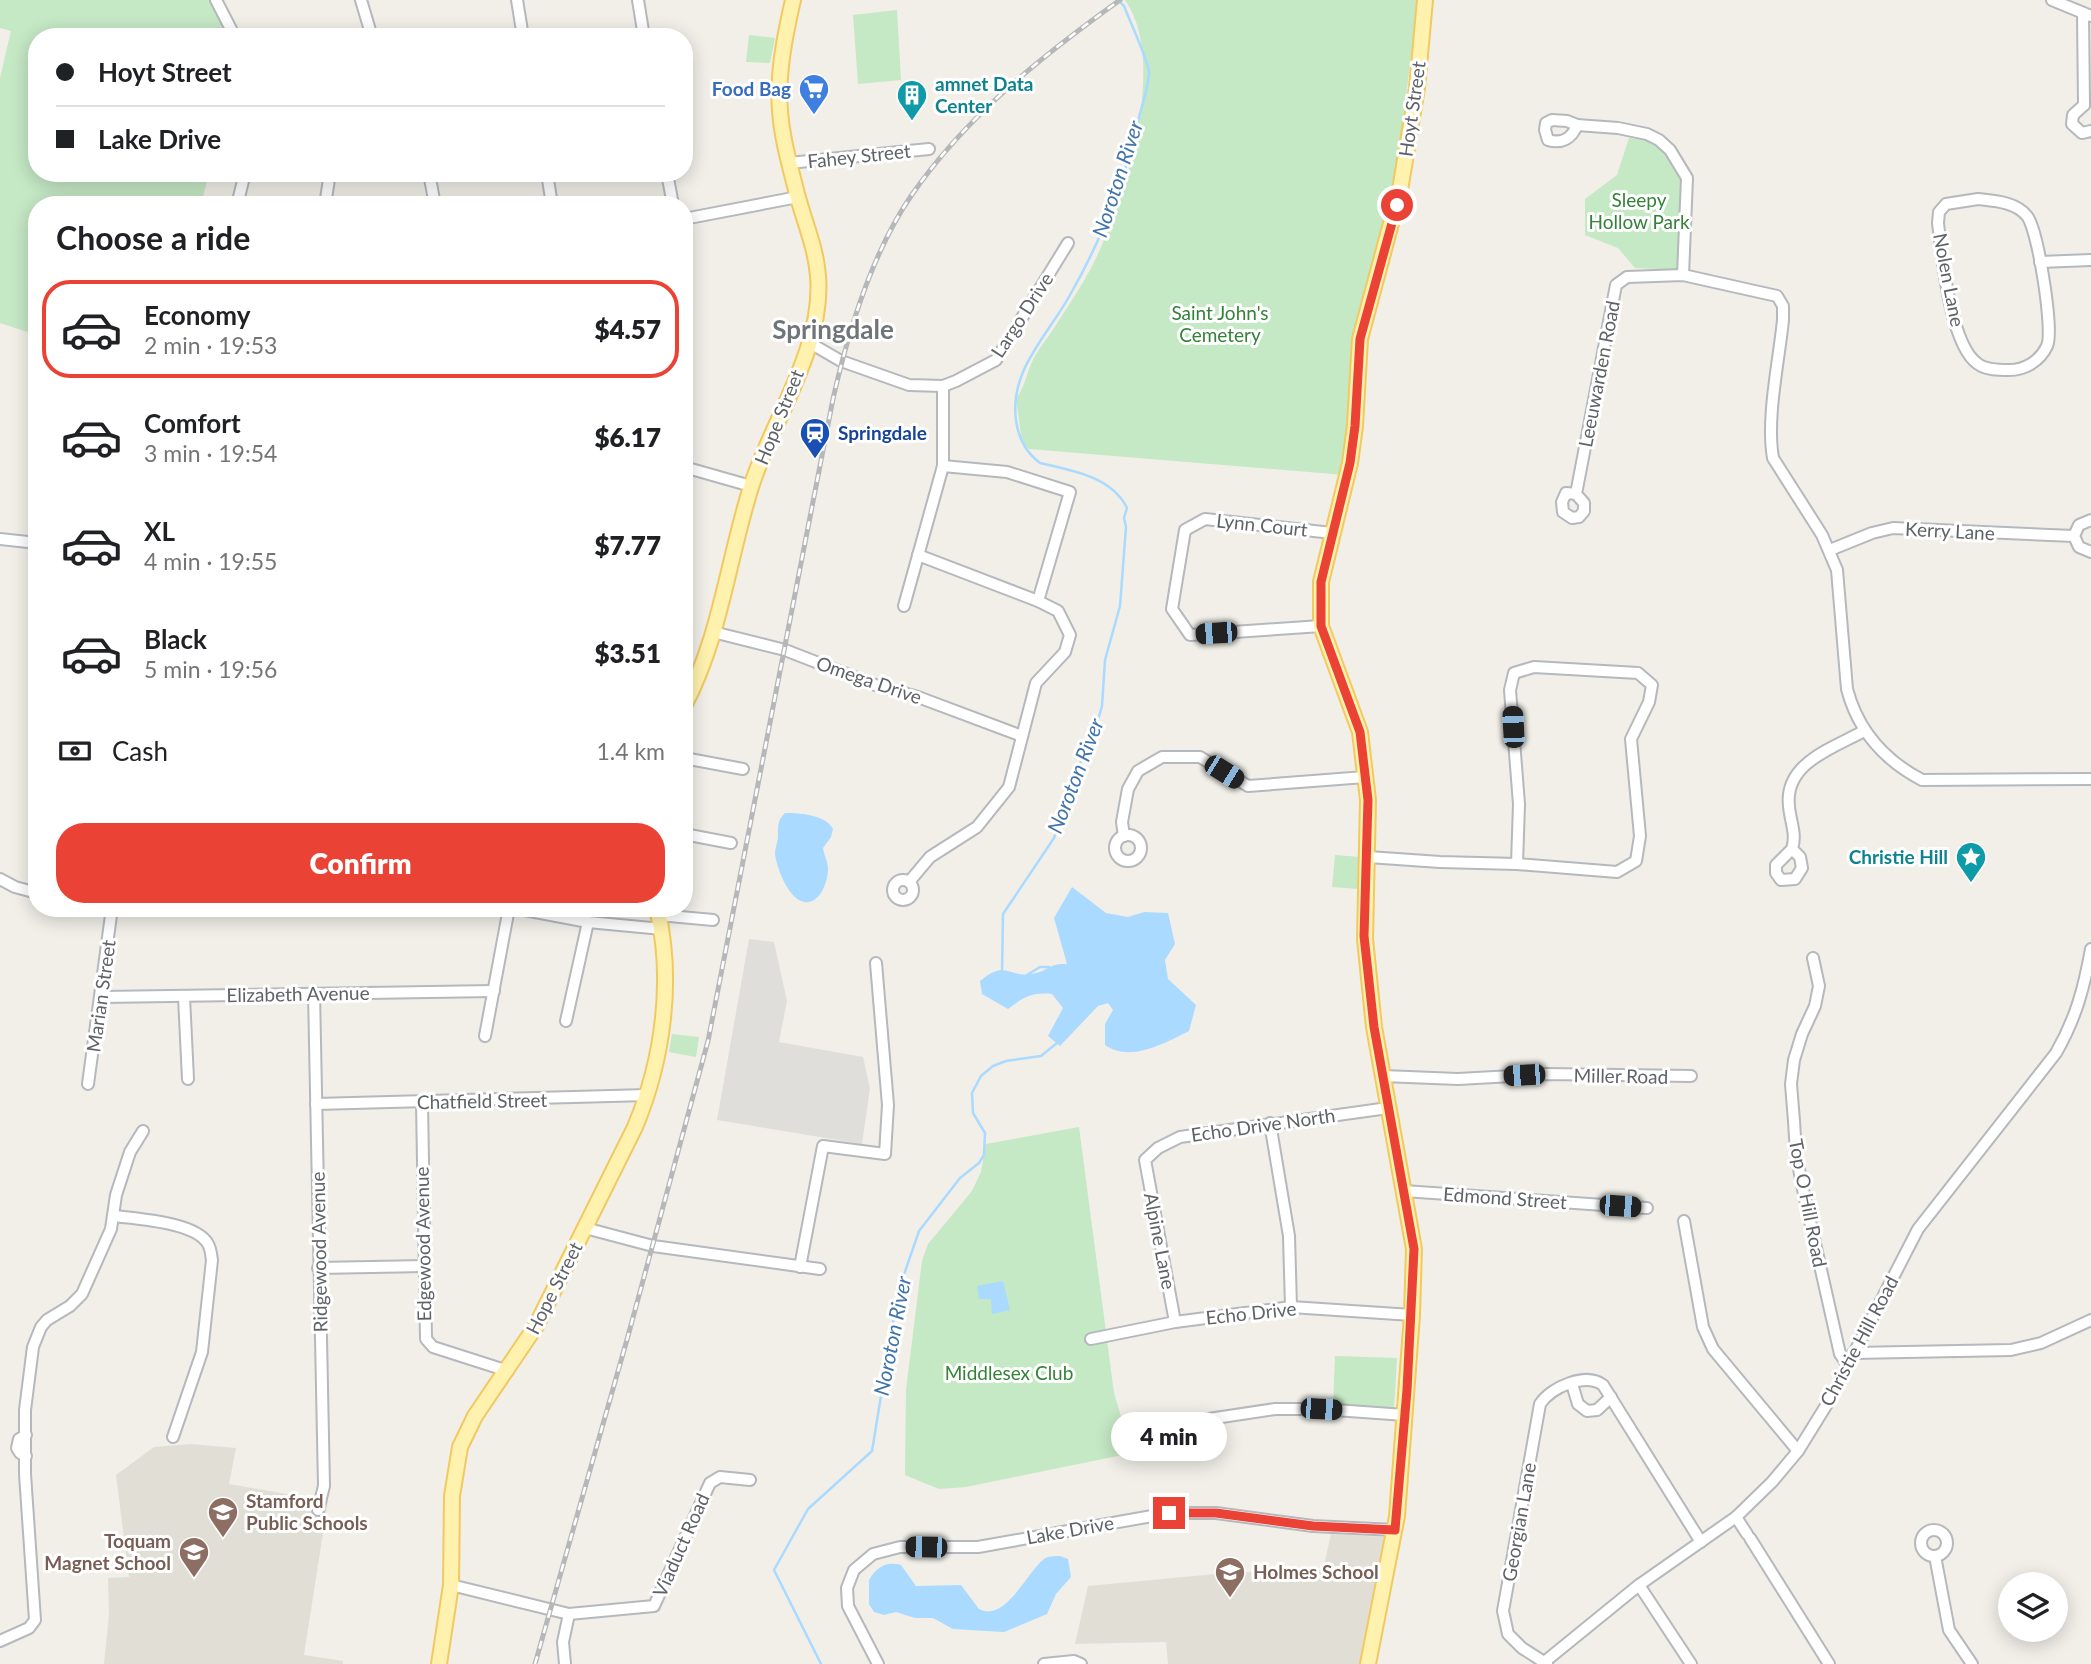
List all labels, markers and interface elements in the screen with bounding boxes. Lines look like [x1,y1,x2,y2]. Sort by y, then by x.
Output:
text: Hoyt Street [98,56,232,88]
street label: Hoyt Street [1393,60,1430,158]
supermarket icon: Food Bag [797,72,831,116]
place label: amnet Data Center [935,72,1033,117]
place label: Food Bag [712,77,791,100]
building icon: amnet Data Center [895,78,929,122]
water label: Noroton River [1086,116,1147,240]
text: Lake Drive [98,123,221,155]
street label: Fahey Street [806,139,912,172]
park label: Sleepy Hollow Park [1588,188,1690,233]
route start [1381,189,1413,221]
text: Choose a ride [56,218,250,257]
street label: Nolen Lane [1929,231,1970,329]
street label: Largo Drive [986,268,1058,361]
icon: car [60,298,123,361]
text: Economy [144,299,250,331]
street label: Leeuwarden Road [1573,299,1624,449]
park label: Saint John's Cemetery [1171,301,1269,346]
text: $4.57 [594,313,661,345]
district label: Springdale [772,313,894,345]
text: 2 min · 19:53 [144,331,277,359]
street label: Hope Street [749,366,808,468]
icon: car [60,406,123,469]
text: Comfort [144,407,241,439]
station icon: Springdale [798,416,832,460]
text: $6.17 [594,421,661,453]
place label: Springdale [838,421,927,444]
text: 3 min · 19:54 [144,439,277,467]
street label: Lynn Court [1215,508,1309,541]
icon: car [60,514,123,577]
text: XL [144,515,175,547]
street label: Kerry Lane [1905,517,1995,544]
text: $7.77 [594,529,661,561]
text: 4 min · 19:55 [144,547,277,575]
car [1195,621,1238,645]
icon: car [60,622,123,685]
text: Black [144,623,207,655]
text: $3.51 [594,637,661,669]
street label: Omega Drive [813,651,925,708]
text: 5 min · 19:56 [144,655,277,683]
car [1502,705,1525,749]
water label: Noroton River [1041,714,1108,836]
icon: cash [56,732,94,770]
text: Cash [112,735,168,767]
text: 1.4 km [596,737,665,765]
car [1201,752,1248,792]
button: Confirm [56,823,665,903]
place icon: Christie Hill [1954,840,1988,884]
place label: Christie Hill [1849,845,1948,868]
street label: Marian Street [81,938,120,1054]
street label: Elizabeth Avenue [226,981,370,1006]
car [1503,1063,1546,1087]
street label: Miller Road [1574,1063,1668,1088]
street label: Chatfield Street [417,1088,548,1113]
street label: Echo Drive North [1189,1103,1336,1146]
street label: Top O Hill Road [1785,1137,1832,1269]
street label: Edgewood Avenue [410,1166,435,1322]
street label: Ridgewood Avenue [306,1171,331,1333]
street label: Edmond Street [1443,1182,1568,1213]
street label: Alpine Lane [1140,1191,1181,1291]
car [1599,1194,1642,1218]
street label: Hope Street [520,1238,587,1338]
street label: Christie Hill Road [1814,1272,1903,1410]
water label: Noroton River [868,1273,916,1398]
street label: Echo Drive [1204,1296,1297,1329]
park label: Middlesex Club [945,1361,1073,1384]
car [1300,1397,1343,1421]
callout: 4 min [1111,1412,1227,1460]
text: 4 min [1140,1422,1198,1450]
street label: Georgian Lane [1497,1461,1540,1583]
place label: Stamford Public Schools [246,1489,368,1534]
street label: Viaduct Road [647,1489,714,1600]
school or university icon: Stamford Public Schools [206,1495,240,1539]
route end [1153,1497,1185,1529]
street label: Lake Drive [1024,1510,1115,1549]
place label: Toquam Magnet School [44,1529,171,1574]
school or university icon: Toquam Magnet School [177,1535,211,1579]
car [905,1536,948,1558]
school or university icon: Holmes School [1213,1555,1247,1599]
place label: Holmes School [1253,1560,1379,1583]
map controls [1998,1572,2068,1642]
button: layers [1998,1572,2068,1642]

